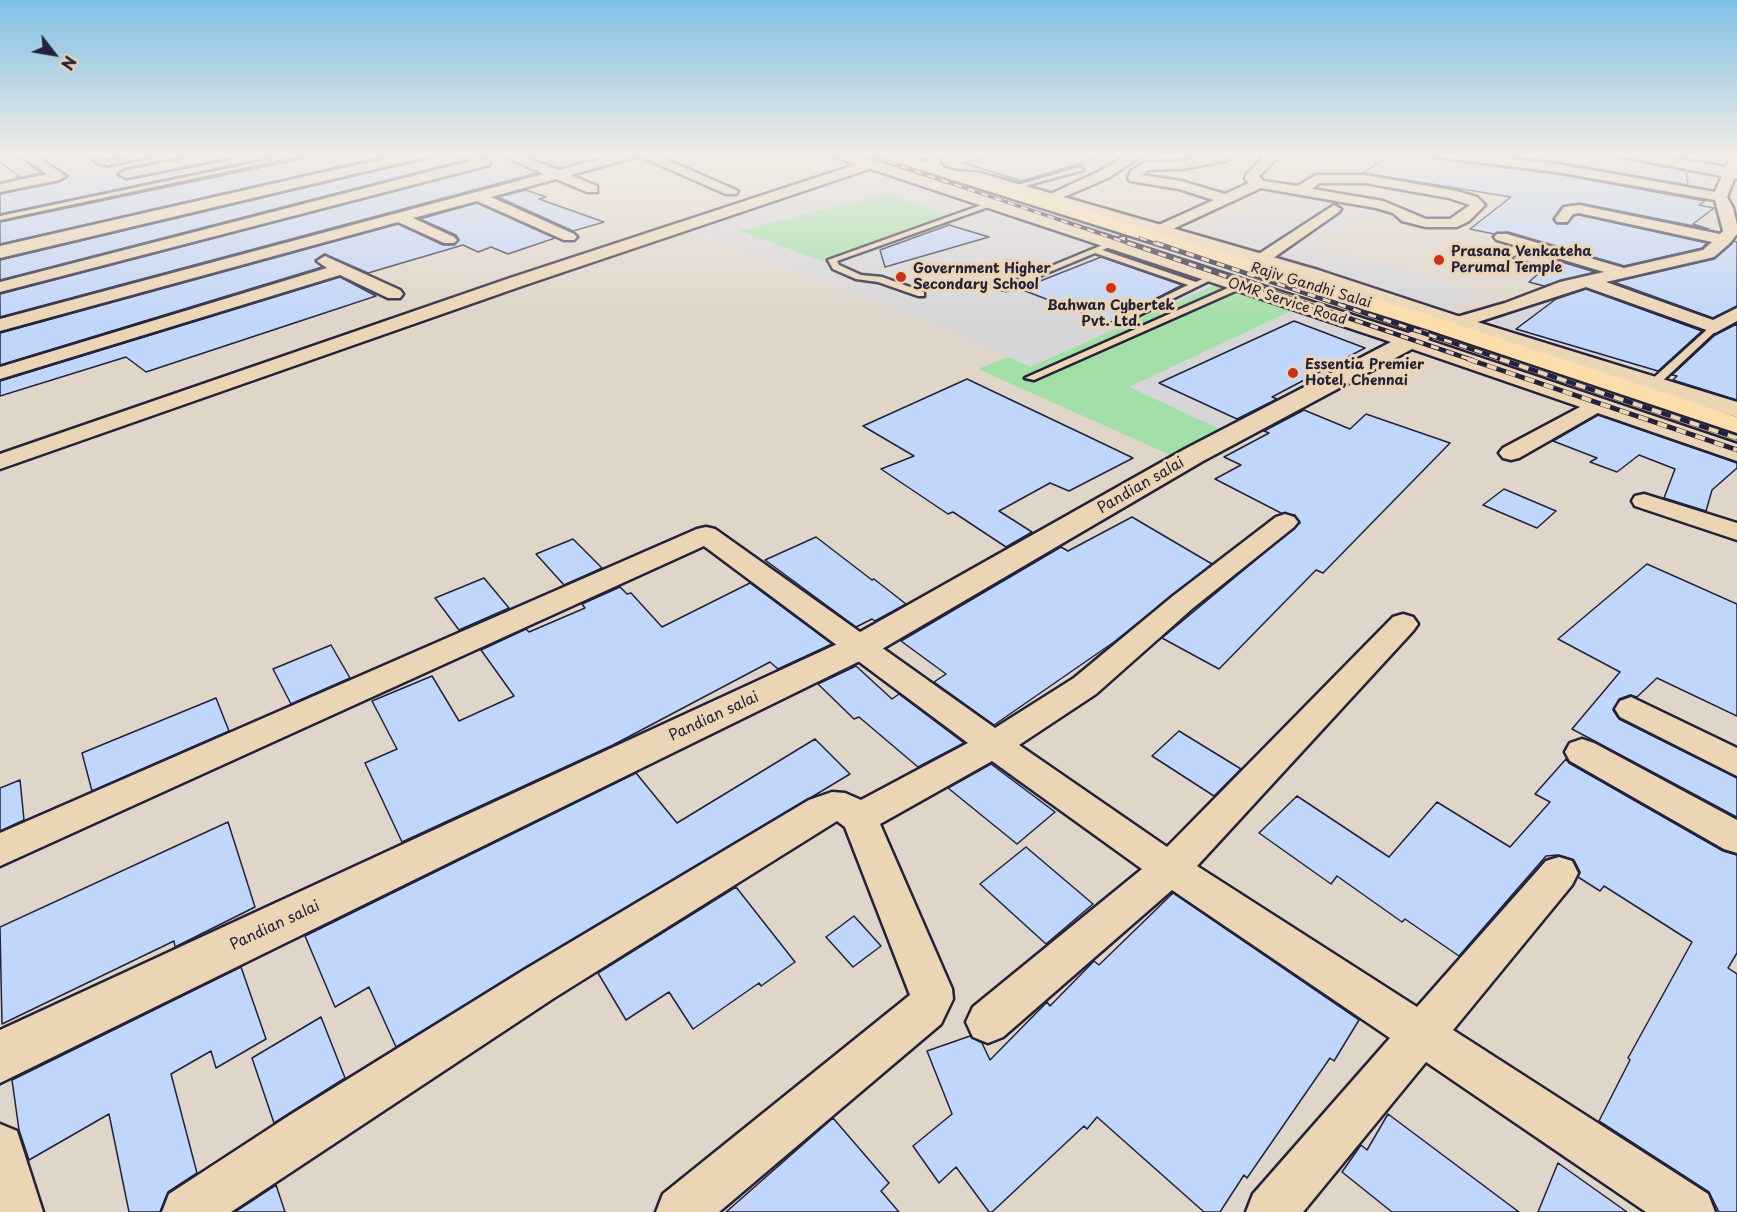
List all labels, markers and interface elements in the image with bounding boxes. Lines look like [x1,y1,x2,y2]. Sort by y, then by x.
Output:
north arrow [24,24,84,84]
text: N [56,52,83,75]
place label: Prasana Venkateha Perumal Temple [1451,244,1592,276]
marker: Prasana Venkateha Perumal Temple [1432,253,1446,267]
street label: Rajiv Gandhi Salai [1249,260,1373,312]
place label: Government Higher Secondary School [913,261,1051,294]
marker: Government Higher Secondary School [894,270,908,284]
street label: OMR Service Road [1226,275,1348,329]
marker: Bahwan Cybertek Pvt. Ltd. [1104,281,1118,295]
place label: Bahwan Cybertek Pvt. Ltd. [1047,298,1175,330]
place label: Essentia Premier Hotel, Chennai [1305,357,1424,390]
marker: Essentia Premier Hotel, Chennai [1286,366,1300,380]
street label: Pandian salai [1094,454,1188,518]
street label: Pandian salai [666,688,762,746]
street label: Pandian salai [227,897,323,955]

